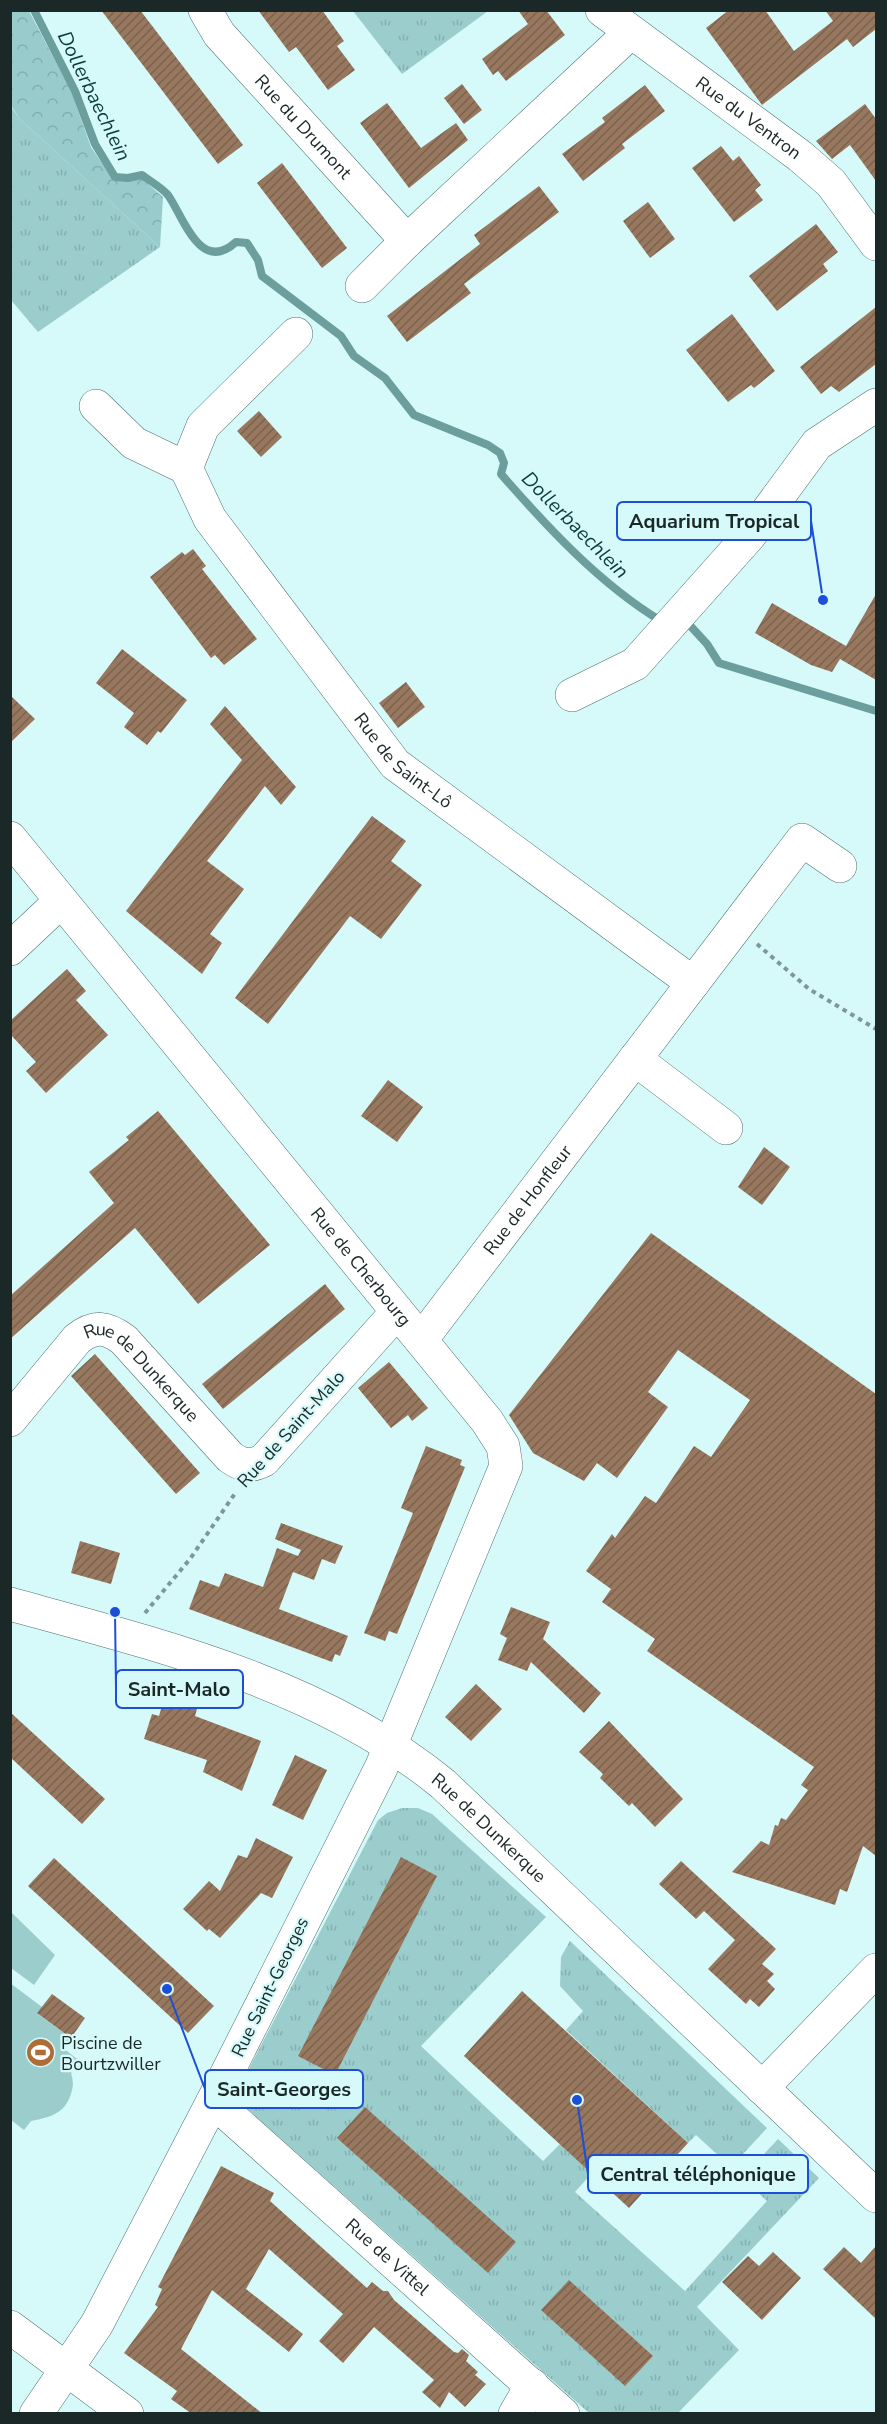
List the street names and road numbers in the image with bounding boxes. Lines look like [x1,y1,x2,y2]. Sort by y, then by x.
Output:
street label: Rue du Drumont [249,69,357,185]
street label: Rue du Ventron [691,71,806,165]
street label: Rue de Saint-Lô [348,708,457,814]
street label: Rue de Honfleur [478,1140,578,1260]
street label: Rue de Cherbourg [305,1202,417,1331]
street label: Rue de Dunkerque [80,1317,204,1427]
street label: Rue de Saint-Malo [232,1365,350,1493]
street label: Rue de Dunkerque [427,1767,551,1888]
street label: Rue Saint-Georges [226,1913,314,2061]
street label: Rue de Vittel [340,2213,435,2301]

